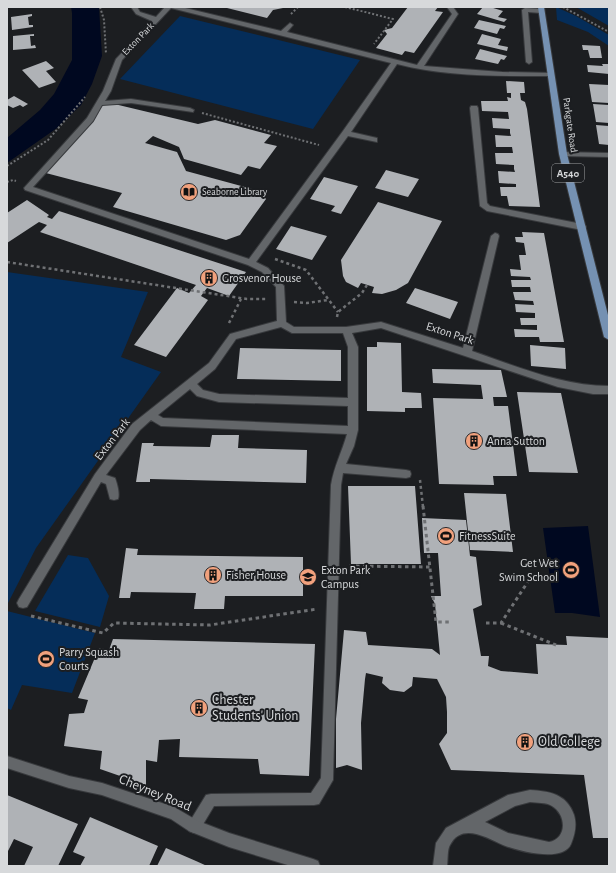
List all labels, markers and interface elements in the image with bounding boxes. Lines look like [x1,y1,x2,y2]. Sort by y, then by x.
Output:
street label: Exton Park [120,20,156,57]
street label: Parkgate Road [561,97,579,153]
road number: A540 [552,164,584,182]
library icon: Seaborne Library [179,182,199,202]
place label: Seaborne Library [202,187,268,197]
building icon: Grosvenor House [199,268,219,288]
place label: Grosvenor House [222,272,301,284]
street label: Exton Park [425,320,476,346]
street label: Exton Park [92,415,132,462]
building icon: Anna Sutton [464,431,484,451]
place label: Anna Sutton [487,435,545,447]
sports icon: FitnessSuite [436,526,456,546]
place label: FitnessSuite [459,530,515,542]
place label: Get Wet Swim School [499,557,558,583]
sports icon: Get Wet Swim School [561,560,581,580]
place label: Exton Park Campus [321,564,371,590]
building icon: Fisher House [203,565,223,585]
school or university icon: Exton Park Campus [298,567,318,587]
place label: Fisher House [226,569,286,581]
place label: Parry Squash Courts [59,646,119,672]
sports icon: Parry Squash Courts [36,649,56,669]
place label: Chester Students' Union [212,693,298,723]
building icon: Chester Students' Union [189,698,209,718]
building icon: Old College [515,732,535,752]
place label: Old College [538,735,600,749]
street label: Cheyney Road [117,772,193,814]

